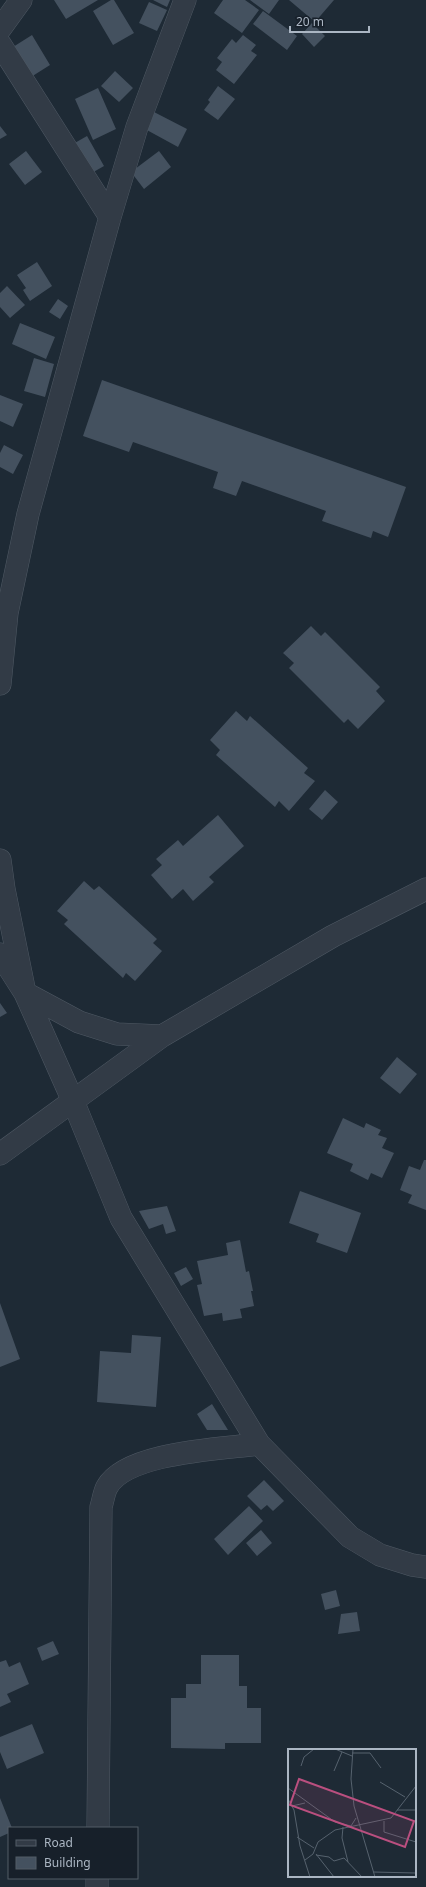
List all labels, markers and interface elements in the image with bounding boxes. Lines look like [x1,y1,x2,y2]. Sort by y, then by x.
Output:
scale bar [290,8,369,34]
text: 20 m [296,13,324,30]
inset map [288,1749,416,1877]
legend [8,1827,138,1879]
text: Road [44,1834,73,1851]
text: Building [44,1854,91,1871]

